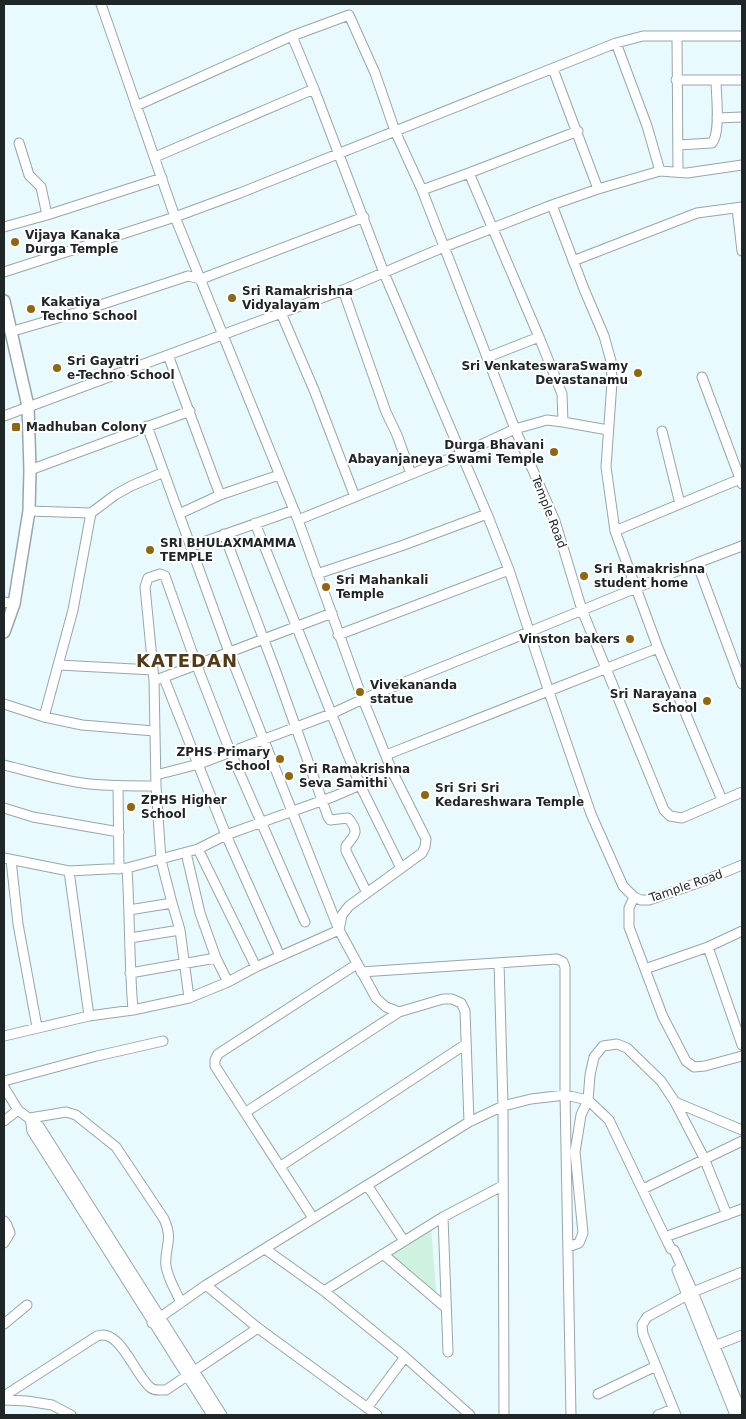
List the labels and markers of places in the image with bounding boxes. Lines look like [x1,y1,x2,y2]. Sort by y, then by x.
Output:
place label: Vijaya Kanaka Durga Temple [25,228,120,256]
marker: Vijaya Kanaka Durga Temple [9,236,21,248]
place label: Sri Ramakrishna Vidyalayam [242,284,353,312]
marker: Sri Ramakrishna Vidyalayam [226,292,238,304]
place label: Kakatiya Techno School [41,295,137,323]
marker: Kakatiya Techno School [25,303,37,315]
place label: Sri Gayatri e-Techno School [67,354,175,382]
place label: Sri VenkateswaraSwamy Devastanamu [461,359,628,387]
marker: Sri Gayatri e-Techno School [51,362,63,374]
marker: Sri VenkateswaraSwamy Devastanamu [632,367,644,379]
place label: Madhuban Colony [26,420,147,434]
marker: Madhuban Colony [10,421,22,433]
place label: Durga Bhavani Abayanjaneya Swami Temple [348,438,544,466]
marker: Durga Bhavani Abayanjaneya Swami Temple [548,446,560,458]
place label: SRI BHULAXMAMMA TEMPLE [160,536,297,564]
marker: SRI BHULAXMAMMA TEMPLE [144,544,156,556]
place label: Sri Ramakrishna student home [594,562,705,590]
marker: Sri Ramakrishna student home [578,570,590,582]
place label: Sri Mahankali Temple [336,573,428,601]
marker: Sri Mahankali Temple [320,581,332,593]
place label: Vinston bakers [519,632,620,646]
marker: Vinston bakers [624,633,636,645]
place label: Vivekananda statue [370,678,457,706]
marker: Vivekananda statue [354,686,366,698]
place label: Sri Narayana School [610,687,697,715]
marker: Sri Narayana School [701,695,713,707]
place label: ZPHS Primary School [176,745,270,773]
marker: ZPHS Primary School [274,753,286,765]
place label: Sri Ramakrishna Seva Samithi [299,762,410,790]
marker: Sri Ramakrishna Seva Samithi [283,770,295,782]
place label: Sri Sri Sri Kedareshwara Temple [435,781,584,809]
marker: Sri Sri Sri Kedareshwara Temple [419,789,431,801]
place label: ZPHS Higher School [141,793,227,821]
marker: ZPHS Higher School [125,801,137,813]

